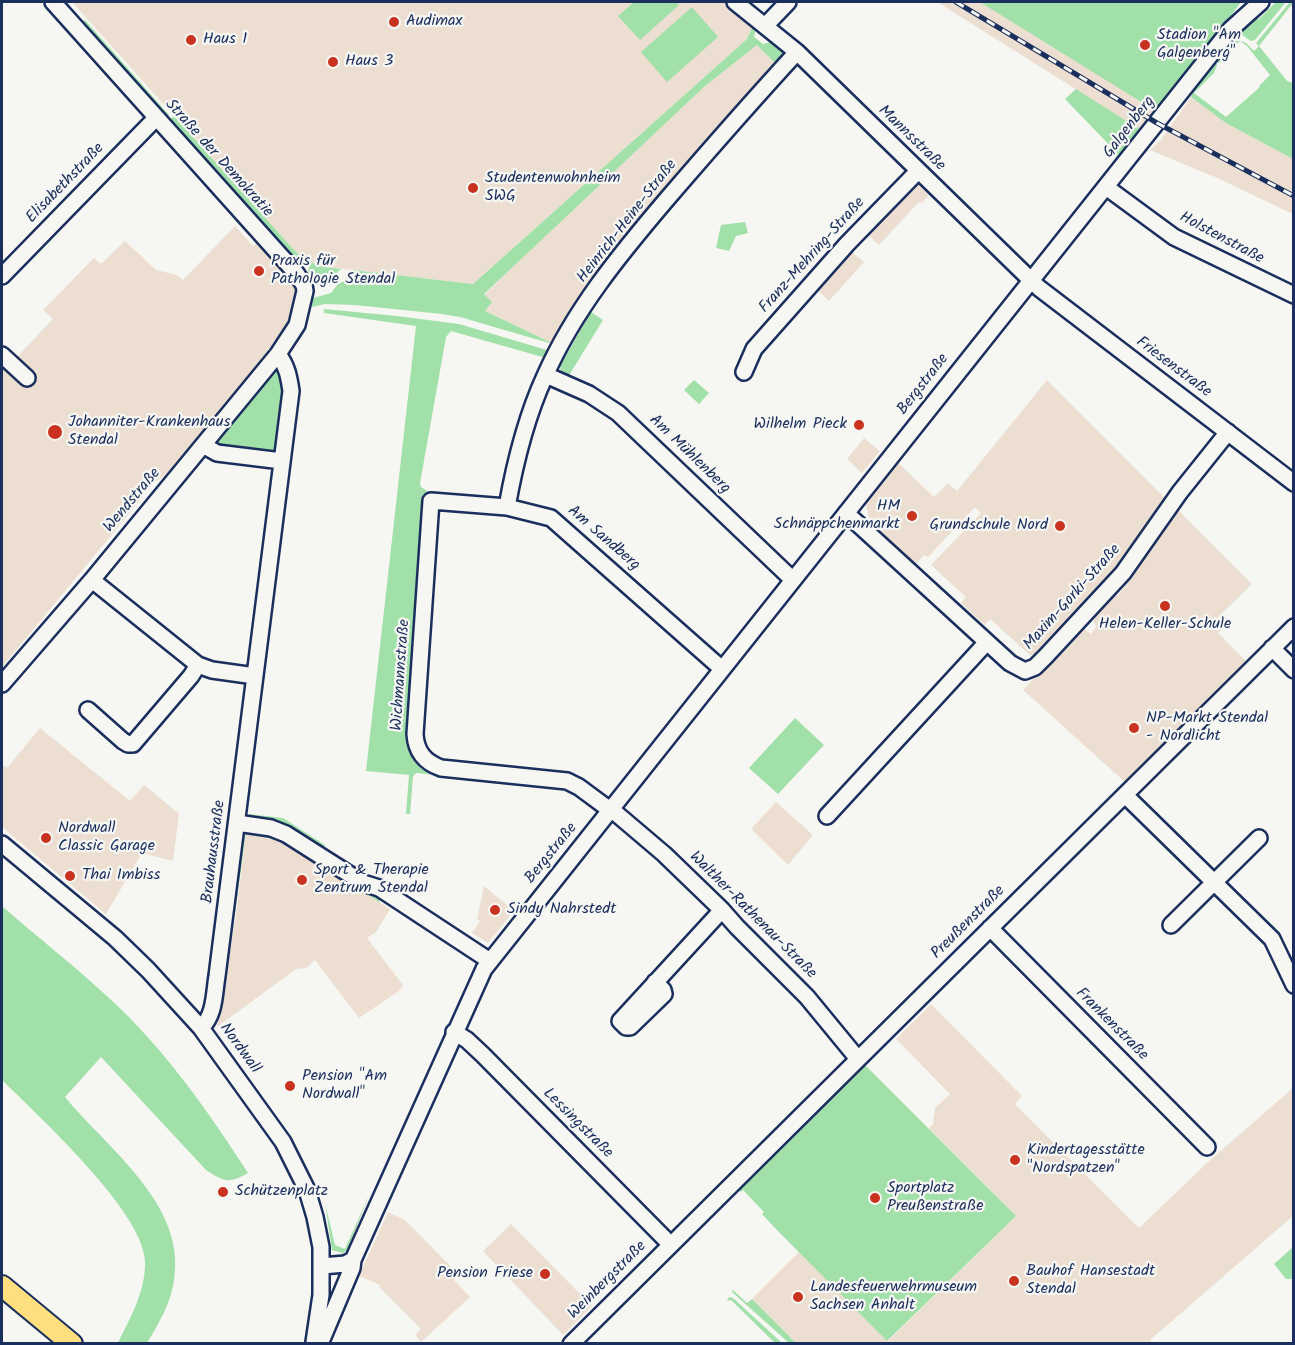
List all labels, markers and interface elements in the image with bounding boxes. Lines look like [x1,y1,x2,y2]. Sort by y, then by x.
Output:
place label: Audimax [406,12,462,32]
marker: Audimax [387,15,401,29]
place label: Stadion "Am Galgenberg" [1157,26,1241,64]
place label: Haus 1 [203,30,247,50]
marker: Haus 1 [184,33,198,47]
marker: Stadion "Am Galgenberg" [1138,38,1152,52]
place label: Haus 3 [345,52,393,72]
marker: Haus 3 [326,55,340,69]
street label: Galgenberg [1100,93,1160,163]
street label: Straße der Demokratie [160,96,276,222]
street label: Mannsstraße [873,102,949,176]
street label: Elisabethstraße [23,140,109,228]
street label: Heinrich-Heine-Straße [574,156,682,288]
place label: Studentenwohnheim SWG [485,169,620,207]
marker: Studentenwohnheim SWG [466,181,480,195]
street label: Franz-Mehring-Straße [756,194,870,318]
street label: Holstenstraße [1175,209,1267,269]
place label: Praxis für Pathologie Stendal [271,252,395,290]
marker: Praxis für Pathologie Stendal [252,264,266,278]
street label: Friesenstraße [1131,333,1215,403]
street label: Bergstraße [894,350,954,420]
street label: Am Mühlenberg [644,411,734,499]
place label: Johanniter-Krankenhaus Stendal [68,413,230,451]
place label: Wilhelm Pieck [754,415,847,435]
marker: Wilhelm Pieck [852,418,866,432]
marker: Johanniter-Krankenhaus Stendal [46,423,64,441]
street label: Wendstraße [100,465,166,537]
place label: HM Schnäppchenmarkt [774,497,900,535]
street label: Am Sandberg [563,502,643,576]
marker: HM Schnäppchenmarkt [905,509,919,523]
place label: Grundschule Nord [930,516,1048,536]
marker: Grundschule Nord [1053,519,1067,533]
street label: Maxim-Gorki-Straße [1020,541,1126,655]
marker: Helen-Keller-Schule [1158,599,1172,613]
place label: Helen-Keller-Schule [1099,615,1231,635]
street label: Wichmannstraße [389,619,415,731]
place label: NP-Markt Stendal - Nordlicht [1146,709,1268,747]
marker: NP-Markt Stendal - Nordlicht [1127,721,1141,735]
street label: Brauhausstraße [199,799,231,905]
place label: Nordwall Classic Garage [58,819,155,857]
street label: Bergstraße [522,820,582,888]
marker: Nordwall Classic Garage [39,831,53,845]
street label: Walther-Rathenau-Straße [684,848,820,984]
place label: Sport & Therapie Zentrum Stendal [314,861,429,899]
place label: Thai Imbiss [82,866,160,886]
marker: Thai Imbiss [63,869,77,883]
marker: Sport & Therapie Zentrum Stendal [295,873,309,887]
street label: Preußenstraße [928,882,1010,964]
place label: Sindy Nahrstedt [507,900,616,920]
marker: Sindy Nahrstedt [488,903,502,917]
street label: Frankenstraße [1071,985,1151,1065]
street label: Nordwall [214,1020,264,1078]
place label: Pension "Am Nordwall" [302,1067,387,1105]
marker: Pension "Am Nordwall" [283,1079,297,1093]
street label: Lessingstraße [538,1085,616,1163]
place label: Kindertagesstätte "Nordspatzen" [1027,1141,1145,1179]
marker: Kindertagesstätte "Nordspatzen" [1008,1153,1022,1167]
place label: Sportplatz Preußenstraße [887,1179,983,1217]
place label: Schützenplatz [235,1182,328,1202]
marker: Schützenplatz [216,1185,230,1199]
marker: Sportplatz Preußenstraße [868,1191,882,1205]
street label: Weinbergstraße [565,1238,651,1324]
place label: Bauhof Hansestadt Stendal [1026,1262,1155,1300]
place label: Pension Friese [437,1264,533,1284]
marker: Pension Friese [538,1267,552,1281]
marker: Bauhof Hansestadt Stendal [1007,1274,1021,1288]
place label: Landesfeuerwehrmuseum Sachsen Anhalt [810,1278,977,1316]
marker: Landesfeuerwehrmuseum Sachsen Anhalt [791,1290,805,1304]

